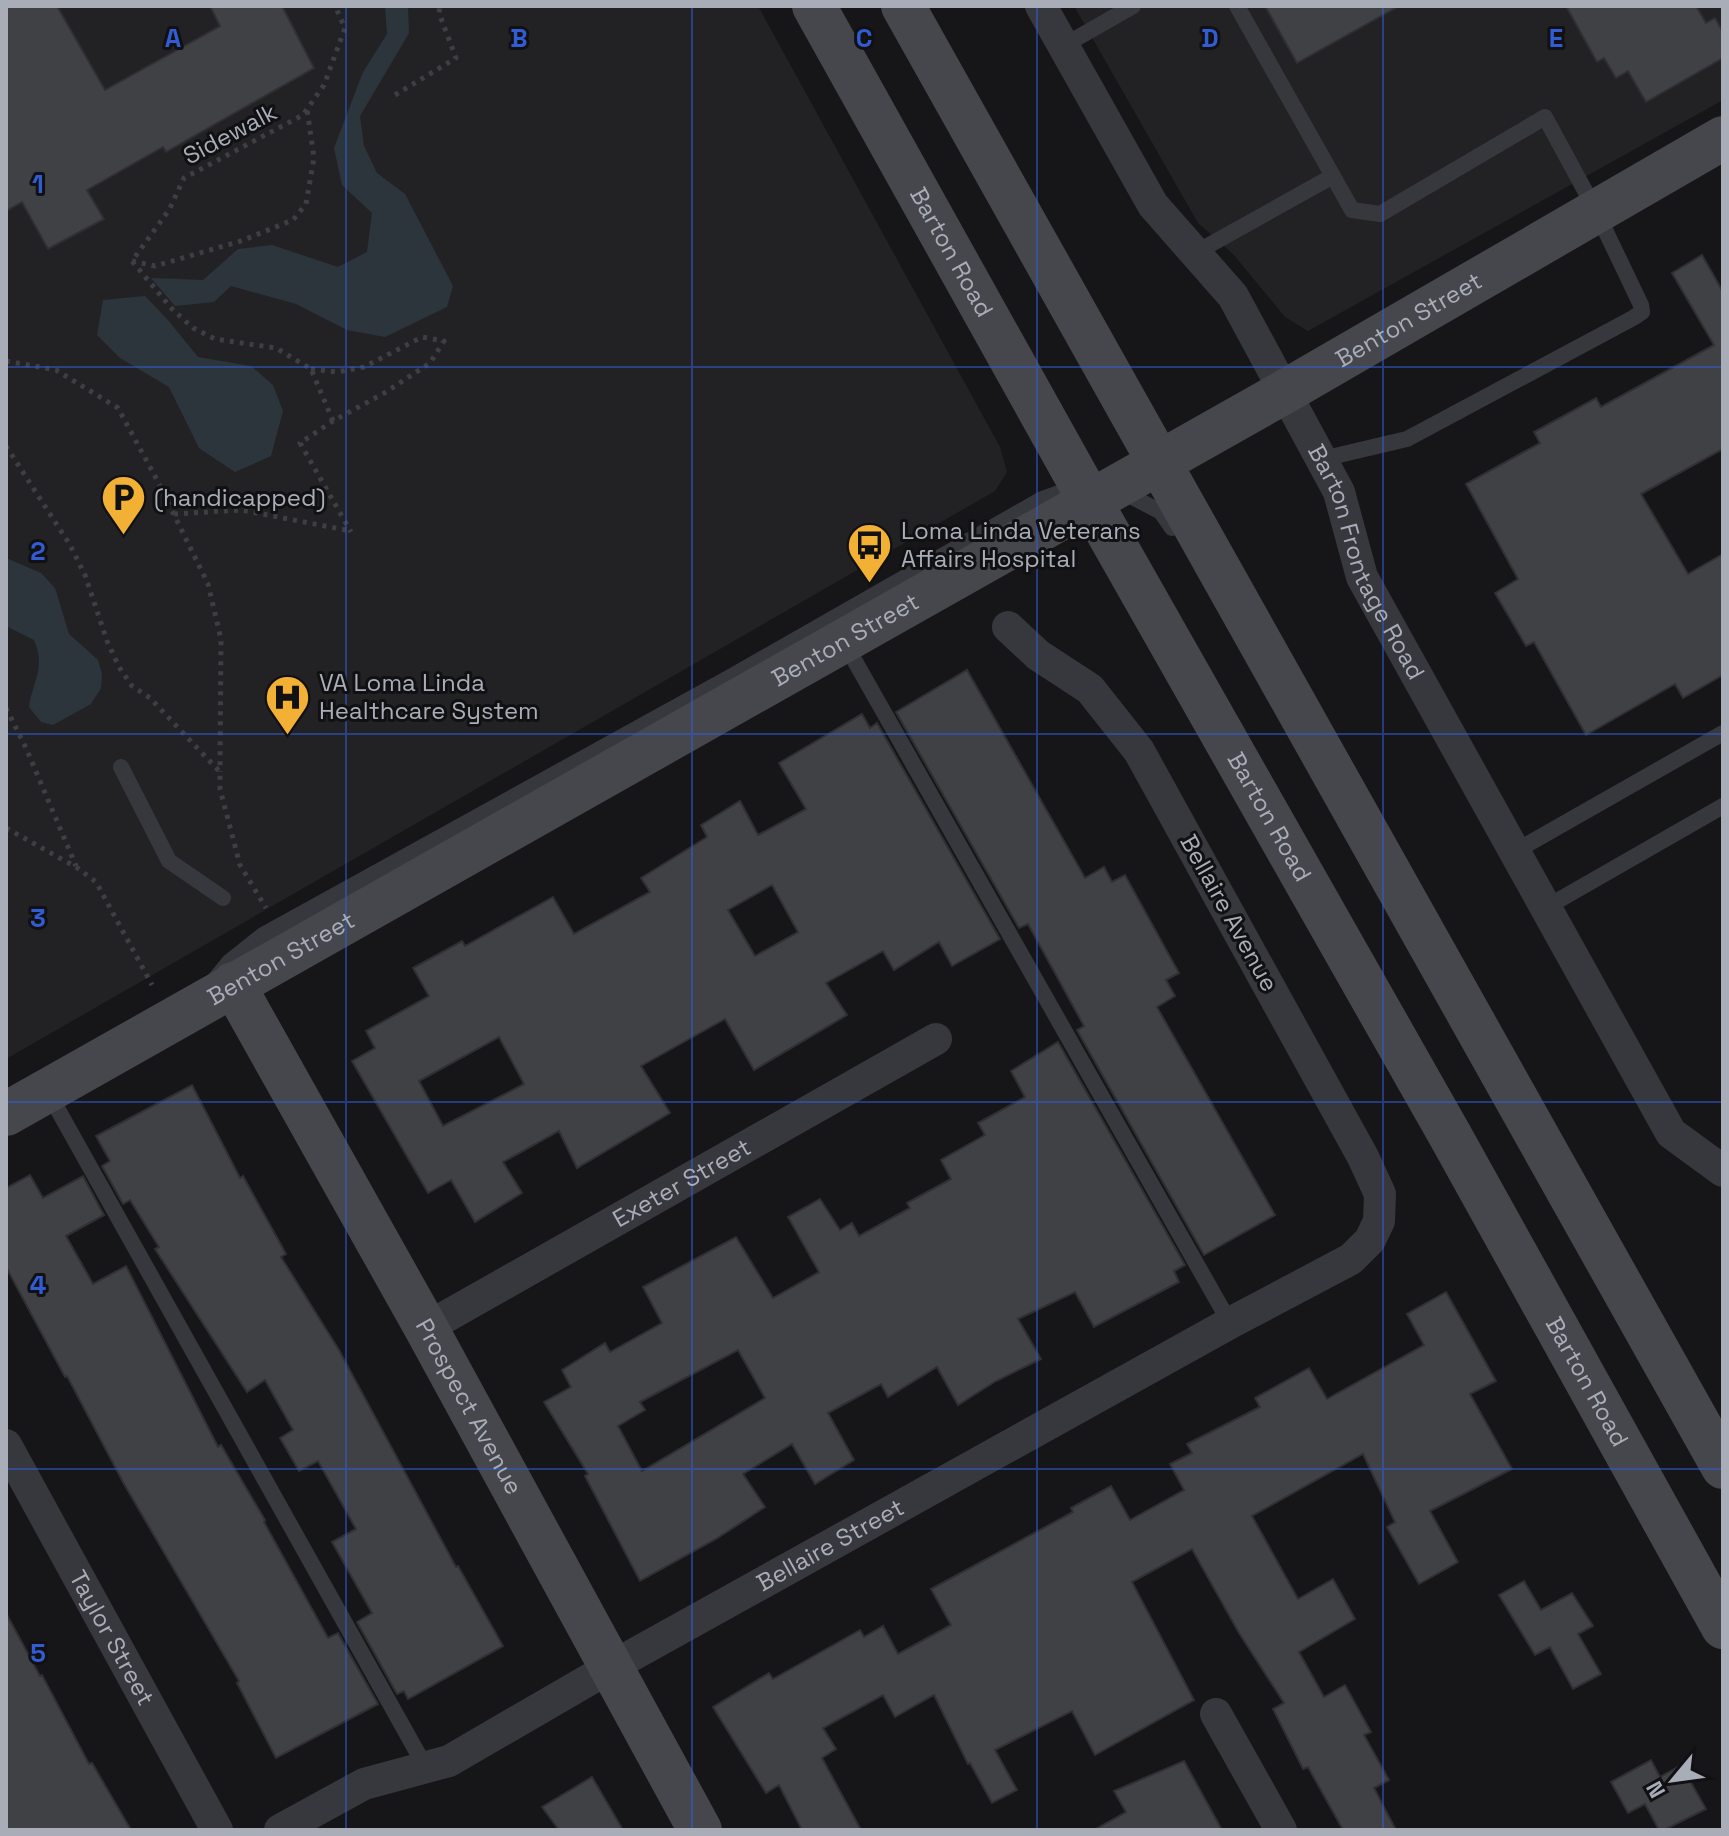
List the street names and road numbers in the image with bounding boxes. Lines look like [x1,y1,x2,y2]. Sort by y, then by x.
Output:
street label: Sidewalk [178,96,282,171]
street label: Barton Road [903,182,1000,323]
street label: Benton Street [1330,265,1487,374]
street label: Barton Frontage Road [1301,439,1432,685]
street label: Benton Street [766,586,924,693]
street label: Barton Road [1221,746,1319,887]
street label: Bellaire Avenue [1173,829,1285,997]
street label: Benton Street [202,904,360,1012]
street label: Exeter Street [607,1131,756,1234]
street label: Barton Road [1539,1311,1636,1452]
street label: Prospect Avenue [409,1313,530,1500]
street label: Bellaire Street [751,1491,909,1598]
street label: Taylor Street [63,1565,162,1711]

